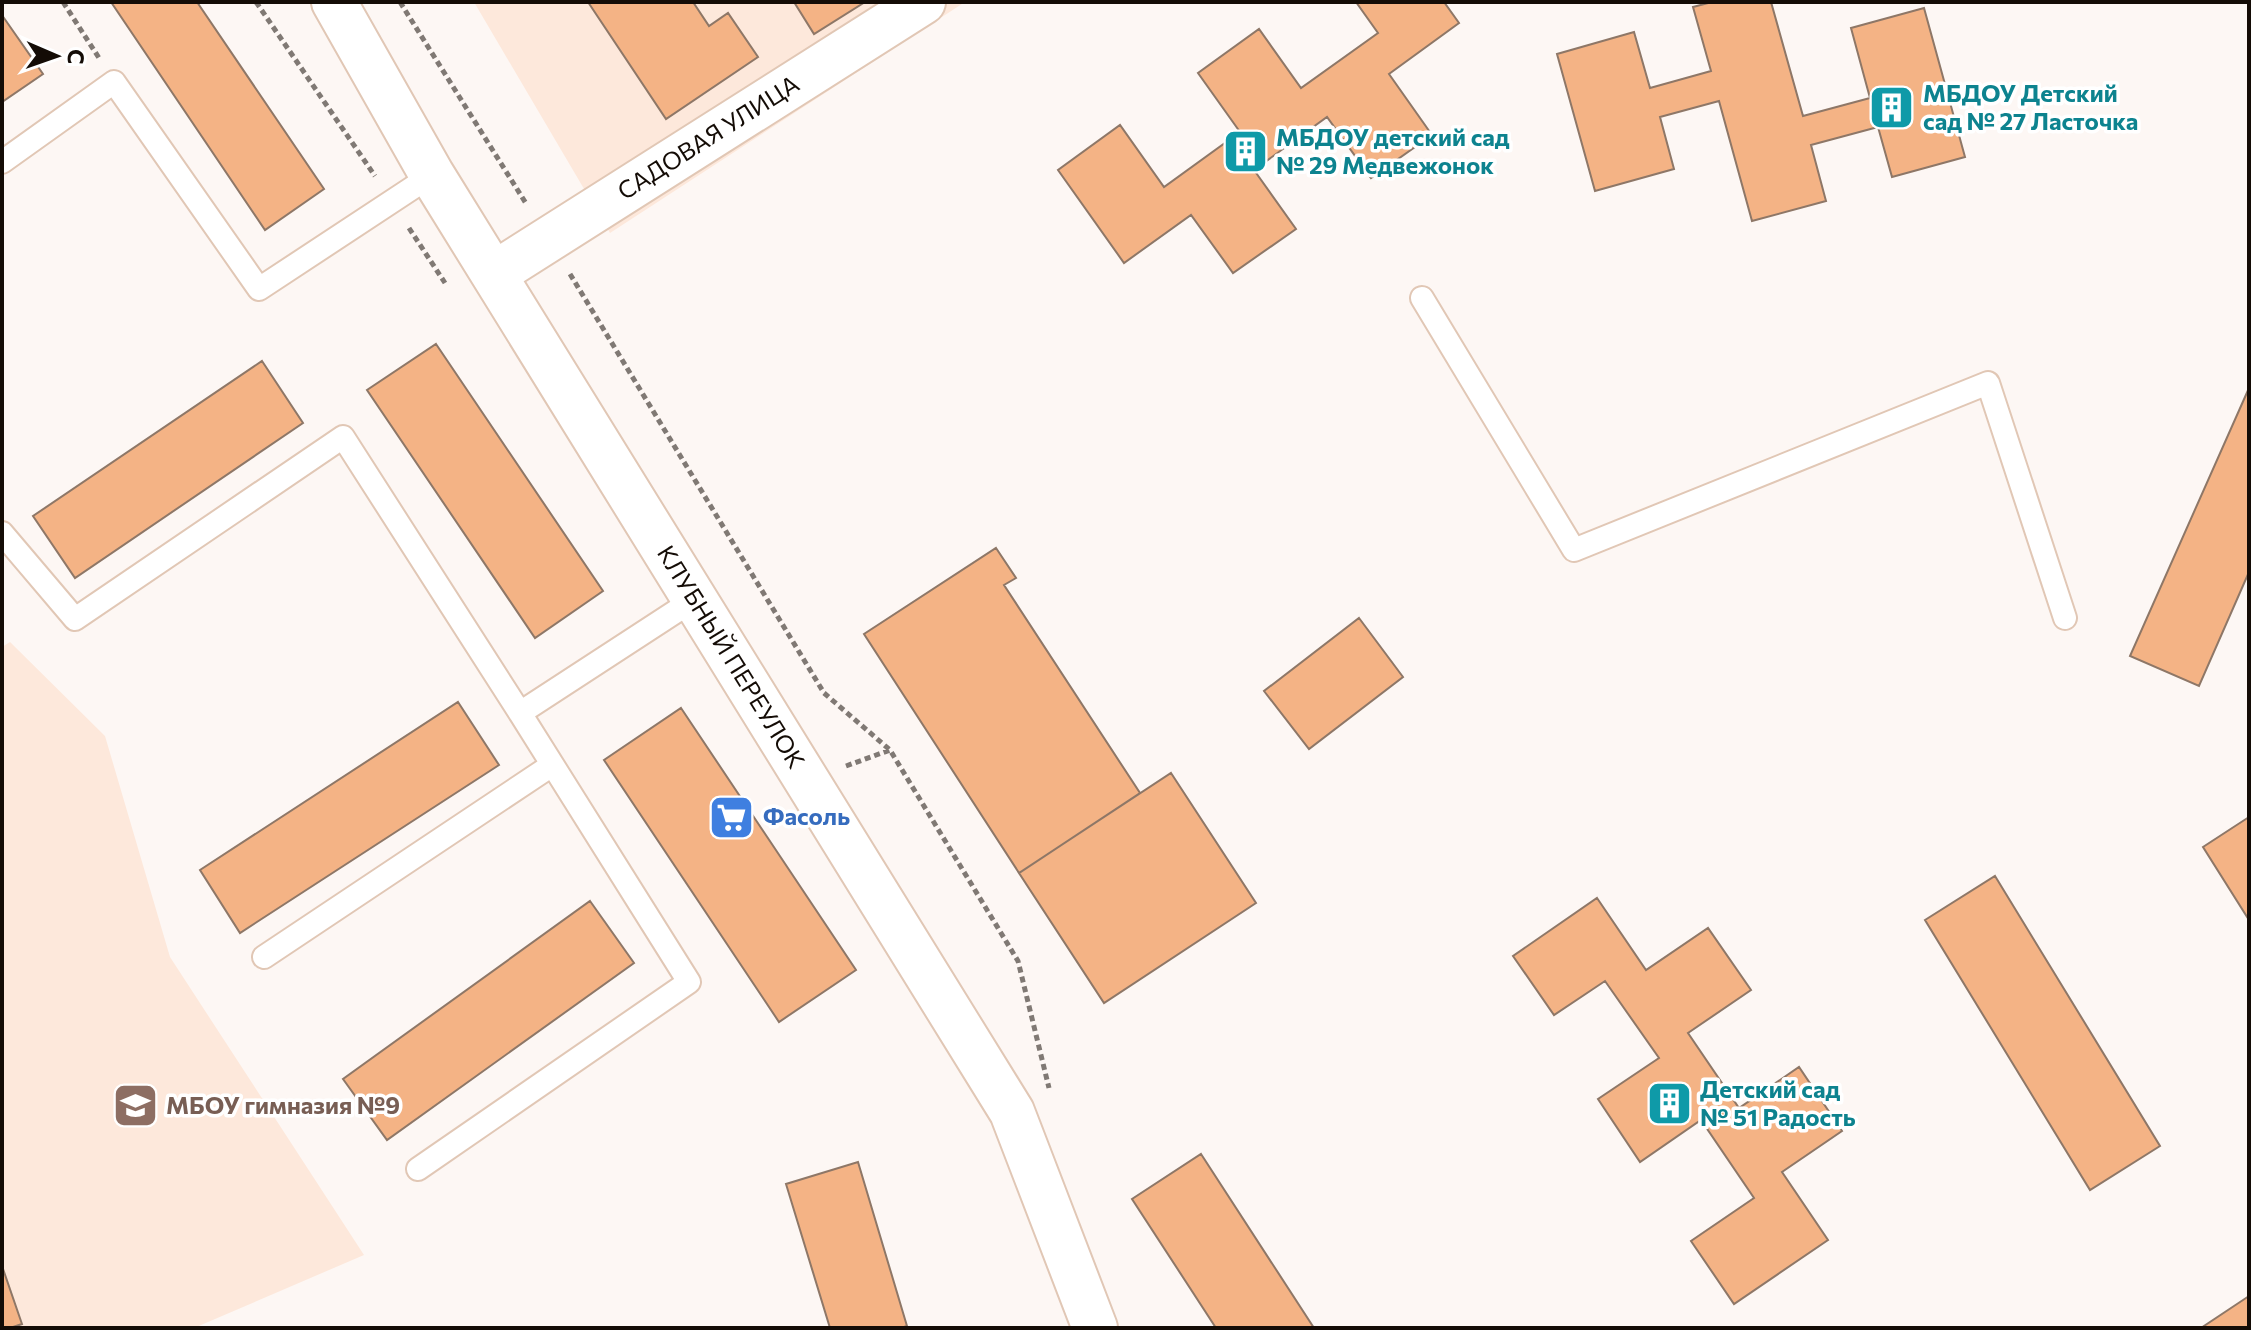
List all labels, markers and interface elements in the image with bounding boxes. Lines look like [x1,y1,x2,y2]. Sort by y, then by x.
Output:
north arrow [16,16,96,96]
text: С [63,49,90,65]
street label: САДОВАЯ УЛИЦА [612,68,804,205]
place label: МБДОУ Детский сад № 27 Ласточка [1923,78,2138,135]
building icon: МБДОУ Детский сад № 27 Ласточка [1868,84,1916,132]
place label: МБДОУ детский сад № 29 Медвежонок [1276,122,1510,179]
building icon: МБДОУ детский сад № 29 Медвежонок [1221,128,1269,176]
street label: КЛУБНЫЙ ПЕРЕУЛОК [652,540,812,773]
supermarket icon: Фасоль [708,793,756,841]
place label: Фасоль [763,801,850,830]
place label: Детский сад № 51 Радость [1700,1074,1856,1131]
building icon: Детский сад № 51 Радость [1645,1080,1693,1128]
school or university icon: МБОУ гимназия №9 [111,1082,159,1130]
place label: МБОУ гимназия №9 [166,1090,400,1119]

